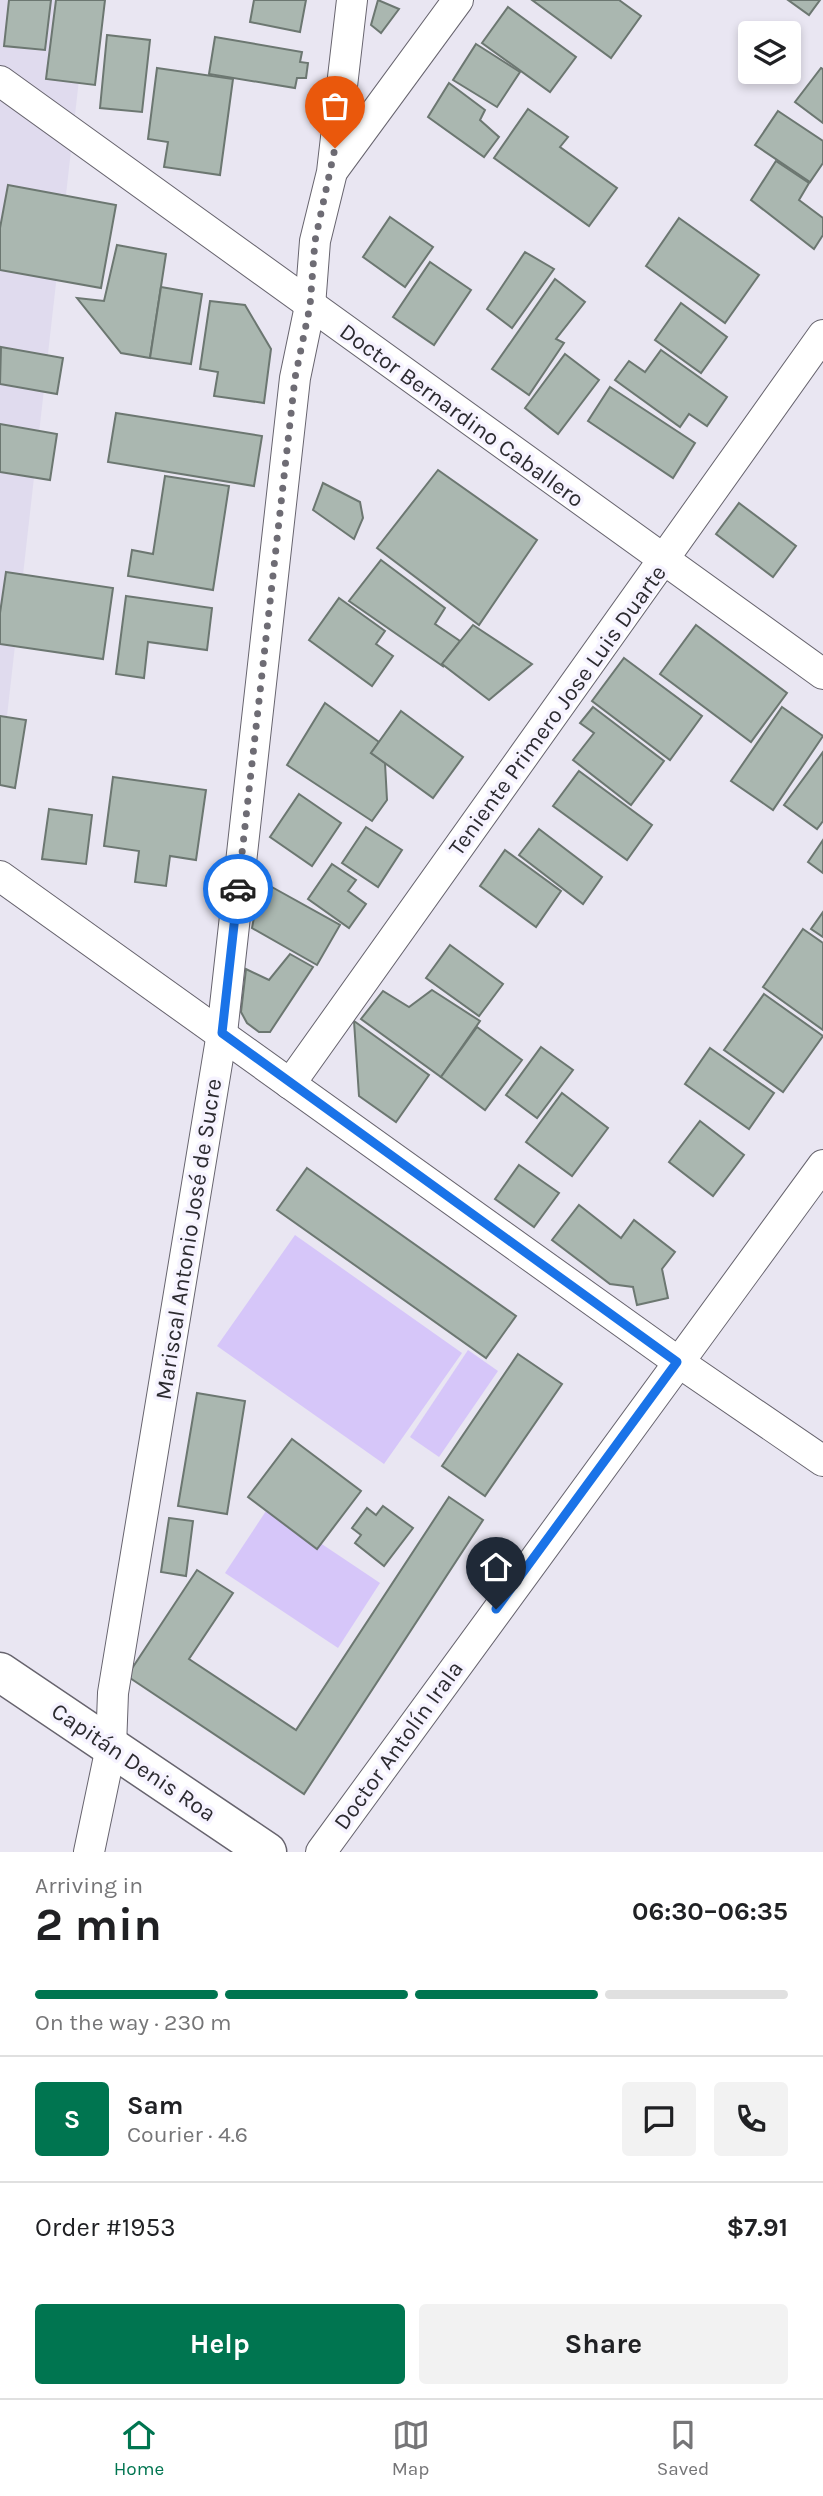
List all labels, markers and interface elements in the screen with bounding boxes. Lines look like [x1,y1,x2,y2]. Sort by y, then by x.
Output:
map controls [738,21,801,84]
button: layers [738,21,801,84]
pin [305,76,365,148]
icon: bag [316,87,354,125]
street label: Doctor Bernardino Caballero [334,318,589,513]
street label: Teniente Primero Jose Luis Duarte [443,560,672,861]
courier [203,854,273,924]
icon: car [219,870,257,908]
street label: Mariscal Antonio José de Sucre [150,1077,227,1402]
pin [466,1537,526,1609]
icon: home [477,1548,515,1586]
street label: Doctor Antolín Irala [328,1656,469,1835]
street label: Capitán Denis Roa [46,1697,221,1827]
text: Arriving in [35,1872,143,1899]
text: 06:30–06:35 [632,1896,788,1927]
text: 2 min [35,1898,162,1952]
text: On the way · 230 m [35,2009,232,2036]
button: chat [622,2082,696,2156]
button: phone [714,2082,788,2156]
text: Sam [127,2090,183,2121]
text: S [64,2104,80,2135]
text: Courier · 4.6 [127,2121,248,2148]
text: Order #1953 [35,2212,175,2243]
text: $7.91 [726,2212,788,2243]
button: Help [35,2304,405,2384]
button: Share [419,2304,788,2384]
tab: Home [114,2416,164,2480]
tab: Map [392,2416,430,2480]
tab: Saved [657,2416,709,2480]

